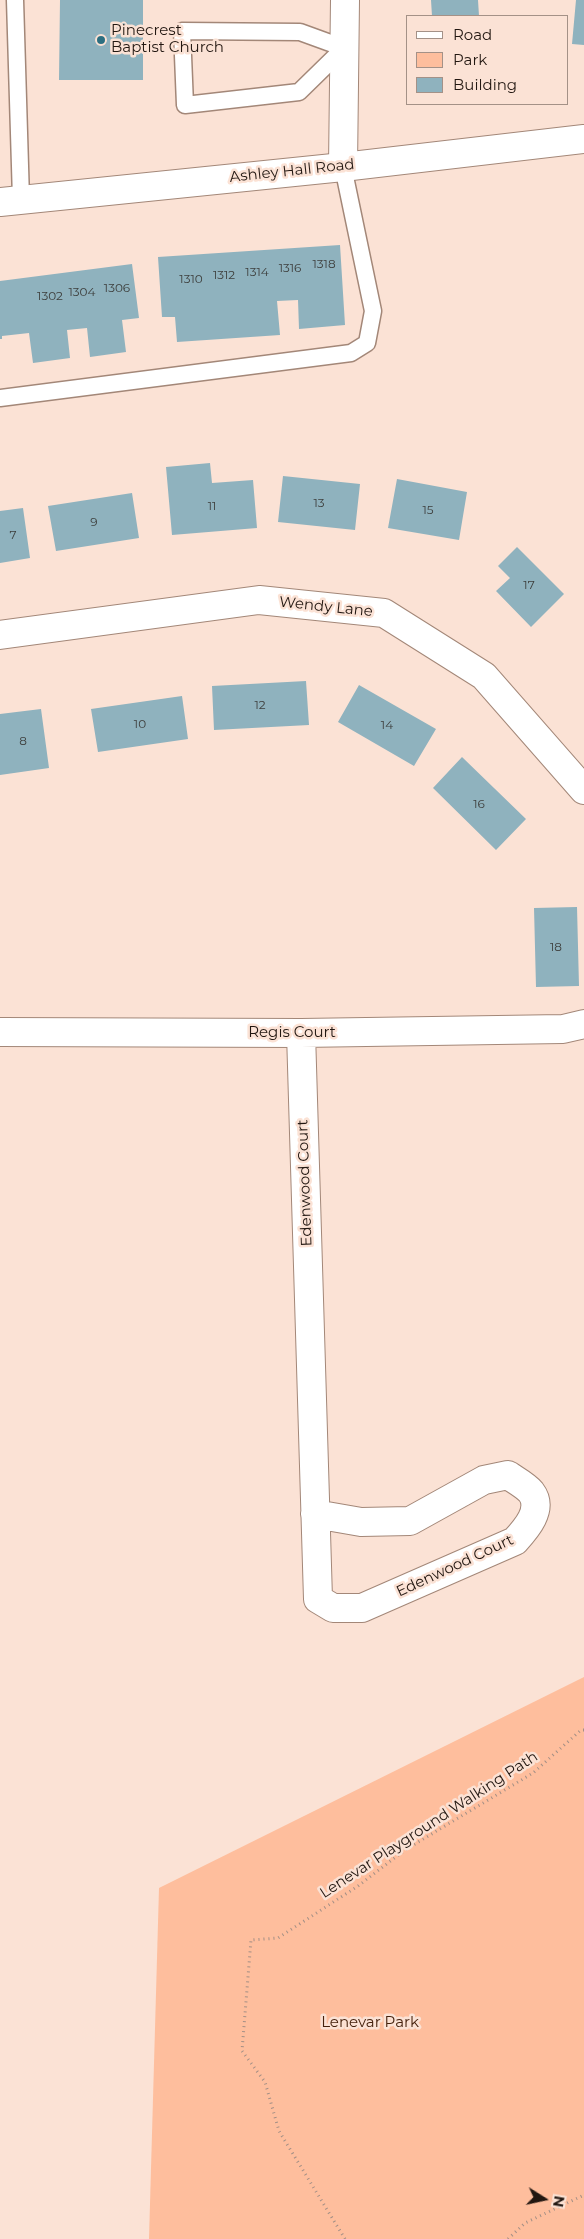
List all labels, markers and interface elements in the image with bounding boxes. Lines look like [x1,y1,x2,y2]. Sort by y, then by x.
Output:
legend [406,15,569,105]
place label: Pinecrest Baptist Church [111,22,224,57]
text: Road [453,25,492,44]
marker: Pinecrest Baptist Church [95,34,107,46]
text: Park [453,50,487,69]
text: Building [453,75,517,94]
street label: Ashley Hall Road [229,155,355,187]
house number: 1318 [312,257,336,271]
house number: 1316 [279,261,301,275]
house number: 1314 [245,265,269,279]
house number: 1312 [213,268,235,282]
house number: 1310 [179,272,203,286]
house number: 1306 [104,281,130,295]
house number: 1304 [69,285,95,299]
house number: 1302 [37,289,63,303]
house number: 13 [313,496,325,510]
house number: 11 [208,499,216,513]
house number: 15 [422,503,434,517]
house number: 9 [90,515,98,529]
house number: 7 [9,528,17,542]
house number: 17 [523,578,535,592]
street label: Wendy Lane [278,593,374,621]
house number: 12 [254,698,266,712]
house number: 10 [134,717,146,731]
house number: 14 [381,718,393,732]
house number: 8 [19,734,27,748]
house number: 16 [473,797,485,811]
house number: 18 [550,940,562,954]
street label: Regis Court [248,1024,336,1042]
street label: Edenwood Court [294,1119,316,1247]
street label: Edenwood Court [394,1531,516,1601]
street label: Lenevar Playground Walking Path [317,1748,541,1902]
park label: Lenevar Park [321,2014,419,2032]
north arrow [519,2174,569,2224]
text: N [549,2194,569,2209]

